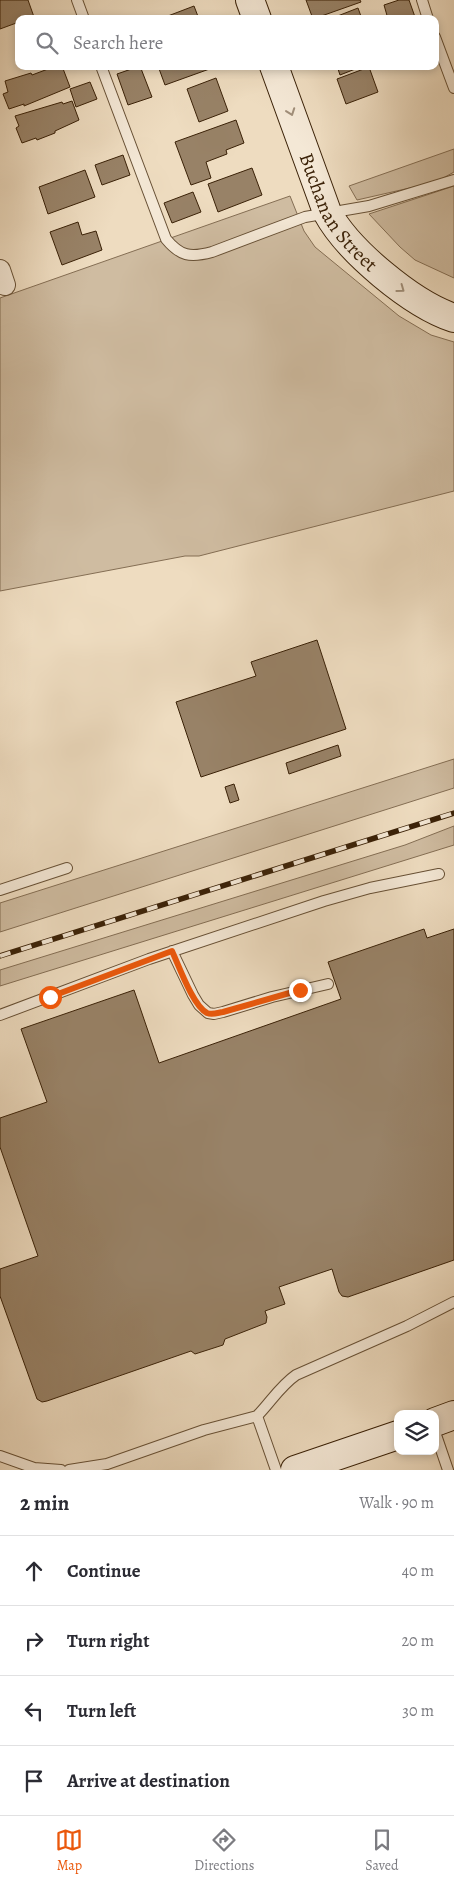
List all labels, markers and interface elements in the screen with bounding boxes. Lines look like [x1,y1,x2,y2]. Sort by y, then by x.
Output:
search box [15,15,439,70]
icon: search [33,29,61,57]
text: Search here [73,30,163,56]
one-way arrow [285,107,295,116]
street label: Buchanan Street [293,149,384,278]
one-way arrow [395,283,405,292]
route end [289,979,312,1002]
route start [39,986,62,1009]
map controls [394,1410,439,1455]
button: layers [394,1410,439,1455]
text: 2 min [20,1489,69,1517]
text: Walk · 90 m [359,1492,434,1514]
icon: ahead [20,1557,48,1585]
text: Continue [67,1558,141,1584]
text: 40 m [402,1560,434,1582]
icon: right [20,1627,48,1655]
text: Turn right [67,1628,149,1654]
text: 20 m [401,1630,434,1652]
icon: left [20,1697,48,1725]
text: Turn left [67,1698,136,1724]
text: 30 m [402,1700,434,1722]
icon: arrive [20,1767,48,1795]
text: Arrive at destination [67,1768,230,1794]
tab: Map [55,1826,83,1875]
tab: Directions [194,1826,254,1875]
tab: Saved [365,1826,399,1875]

